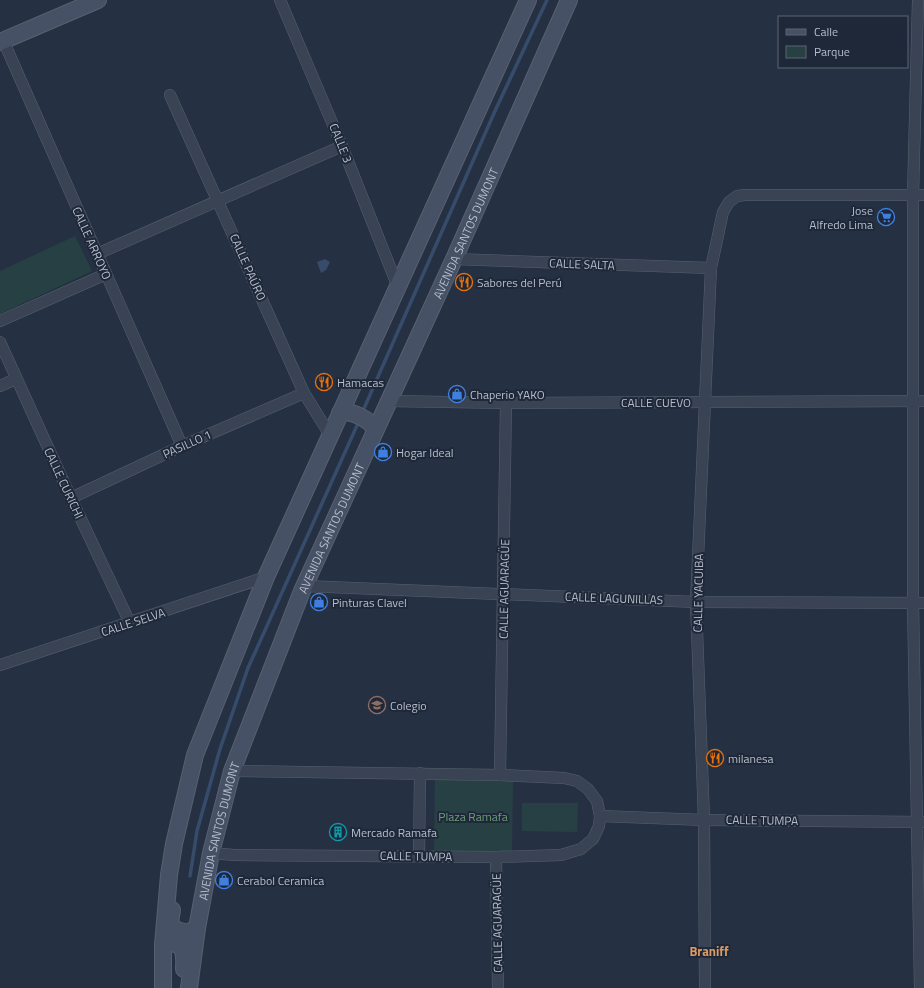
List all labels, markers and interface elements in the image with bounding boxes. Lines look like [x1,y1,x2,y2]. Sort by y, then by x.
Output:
legend [778,16,908,68]
text: Calle [814,22,838,41]
text: Parque [814,42,850,61]
street label: CALLE 3 [324,120,358,166]
street label: AVENIDA SANTOS DUMONT [428,164,503,302]
place label: Jose Alfredo Lima [809,201,873,234]
street label: CALLE ARROYO [67,204,117,283]
supermarket icon: Jose Alfredo Lima [876,207,896,227]
street label: CALLE PAÚRO [225,231,271,304]
street label: CALLE SALTA [549,253,615,275]
restaurant icon: Sabores del Perú [454,272,474,292]
place label: Sabores del Perú [477,273,562,292]
restaurant icon: Hamacas [314,372,334,392]
place label: Hamacas [337,373,384,392]
shop icon: Chaperio YAKO [447,384,467,404]
place label: Chaperio YAKO [470,385,545,404]
street label: CALLE CUEVO [621,393,691,412]
street label: PASILLO 1 [159,425,215,463]
shop icon: Hogar Ideal [373,442,393,462]
place label: Hogar Ideal [396,443,453,462]
street label: CALLE CURICHI [39,444,89,522]
street label: AVENIDA SANTOS DUMONT [293,459,369,596]
street label: CALLE AGUARAGÜE [494,539,514,639]
street label: CALLE YACUIBA [688,553,708,633]
street label: CALLE LAGUNILLAS [564,587,664,609]
shop icon: Pinturas Clavel [309,592,329,612]
place label: Pinturas Clavel [332,593,407,612]
street label: CALLE SELVA [98,603,168,641]
school or university icon: Colegio [367,695,387,715]
place label: Colegio [390,696,427,715]
restaurant icon: milanesa [705,748,725,768]
place label: milanesa [728,749,774,768]
street label: AVENIDA SANTOS DUMONT [193,758,244,902]
park label: Plaza Ramafa [438,807,508,826]
street label: CALLE TUMPA [726,810,798,830]
building icon: Mercado Ramafa [328,822,348,842]
place label: Mercado Ramafa [351,823,437,842]
street label: CALLE TUMPA [380,846,452,866]
shop icon: Cerabol Ceramica [214,870,234,890]
place label: Cerabol Ceramica [237,871,324,890]
street label: CALLE AGUARAGÜE [487,873,507,973]
district label: Braniff [689,941,729,961]

